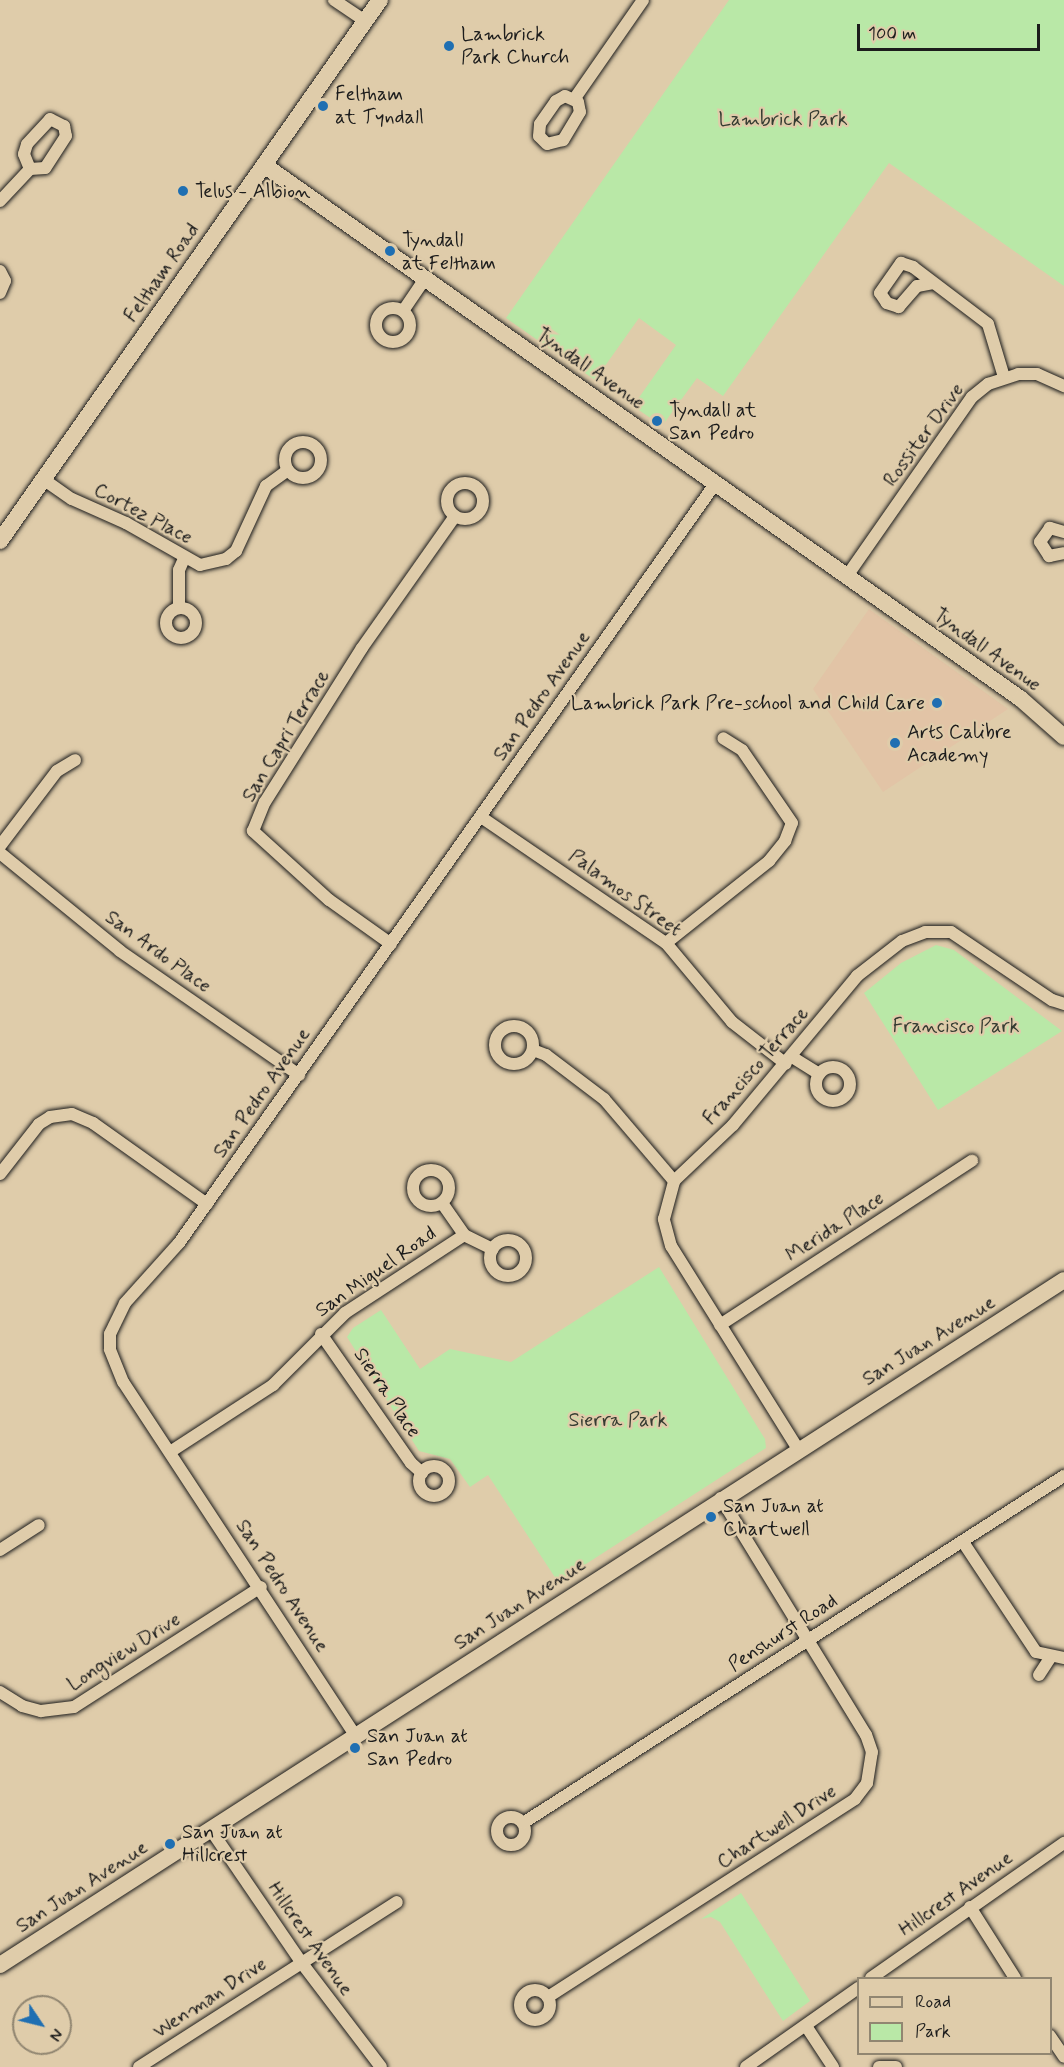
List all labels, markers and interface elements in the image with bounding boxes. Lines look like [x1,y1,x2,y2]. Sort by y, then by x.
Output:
scale bar [860,12,1043,50]
place label: Lambrick Park Church [461,22,569,69]
text: 100 m [868,22,916,46]
marker: Lambrick Park Church [442,39,456,53]
place label: Feltham at Tyndall [335,83,423,130]
marker: Feltham at Tyndall [316,99,330,113]
park label: Lambrick Park [718,107,848,131]
place label: Telus - Albion [195,179,311,203]
marker: Telus - Albion [176,184,190,198]
street label: Feltham Road [120,220,204,326]
place label: Tyndall at Feltham [402,228,497,275]
marker: Tyndall at Feltham [383,244,397,258]
street label: Tyndall Avenue [530,322,650,416]
street label: Rossiter Drive [879,379,969,491]
place label: Tyndall at San Pedro [669,398,757,445]
marker: Tyndall at San Pedro [650,414,664,428]
street label: Cortez Place [89,478,197,550]
street label: Tyndall Avenue [928,602,1046,698]
street label: San Pedro Avenue [489,627,595,765]
street label: San Capri Terrace [236,664,336,808]
place label: Lambrick Park Pre-school and Child Care [572,691,925,715]
marker: Lambrick Park Pre-school and Child Care [930,696,944,710]
place label: Arts Calibre Academy [907,720,1012,767]
marker: Arts Calibre Academy [888,736,902,750]
street label: Palamos Street [562,843,688,943]
street label: San Ardo Place [100,905,216,999]
street label: Francisco Terrace [698,1002,814,1130]
park label: Francisco Park [893,1014,1019,1038]
street label: San Pedro Avenue [209,1024,315,1162]
street label: Merida Place [781,1186,889,1268]
street label: San Miguel Road [314,1223,438,1321]
street label: San Juan Avenue [860,1292,998,1390]
street label: Sierra Place [348,1344,426,1442]
park label: Sierra Park [569,1408,667,1432]
place label: San Juan at Chartwell [723,1494,829,1541]
marker: San Juan at Chartwell [704,1510,718,1524]
street label: San Pedro Avenue [231,1516,333,1656]
street label: San Juan Avenue [452,1554,588,1654]
street label: Penshurst Road [724,1589,842,1677]
street label: Longview Drive [64,1608,184,1696]
place label: San Juan at San Pedro [367,1724,473,1771]
marker: San Juan at San Pedro [348,1741,362,1755]
street label: Chartwell Drive [713,1780,841,1874]
place label: San Juan at Hillcrest [182,1820,288,1867]
street label: San Juan Avenue [14,1837,150,1937]
marker: San Juan at Hillcrest [163,1837,177,1851]
street label: Hillcrest Avenue [895,1846,1017,1942]
street label: Hillcrest Avenue [262,1878,358,2000]
street label: Wenman Drive [149,1953,271,2043]
legend [857,1977,1052,2055]
text: Road [915,1990,951,2014]
north arrow [12,1995,72,2055]
text: Park [915,2020,951,2044]
text: N [44,2024,67,2045]

